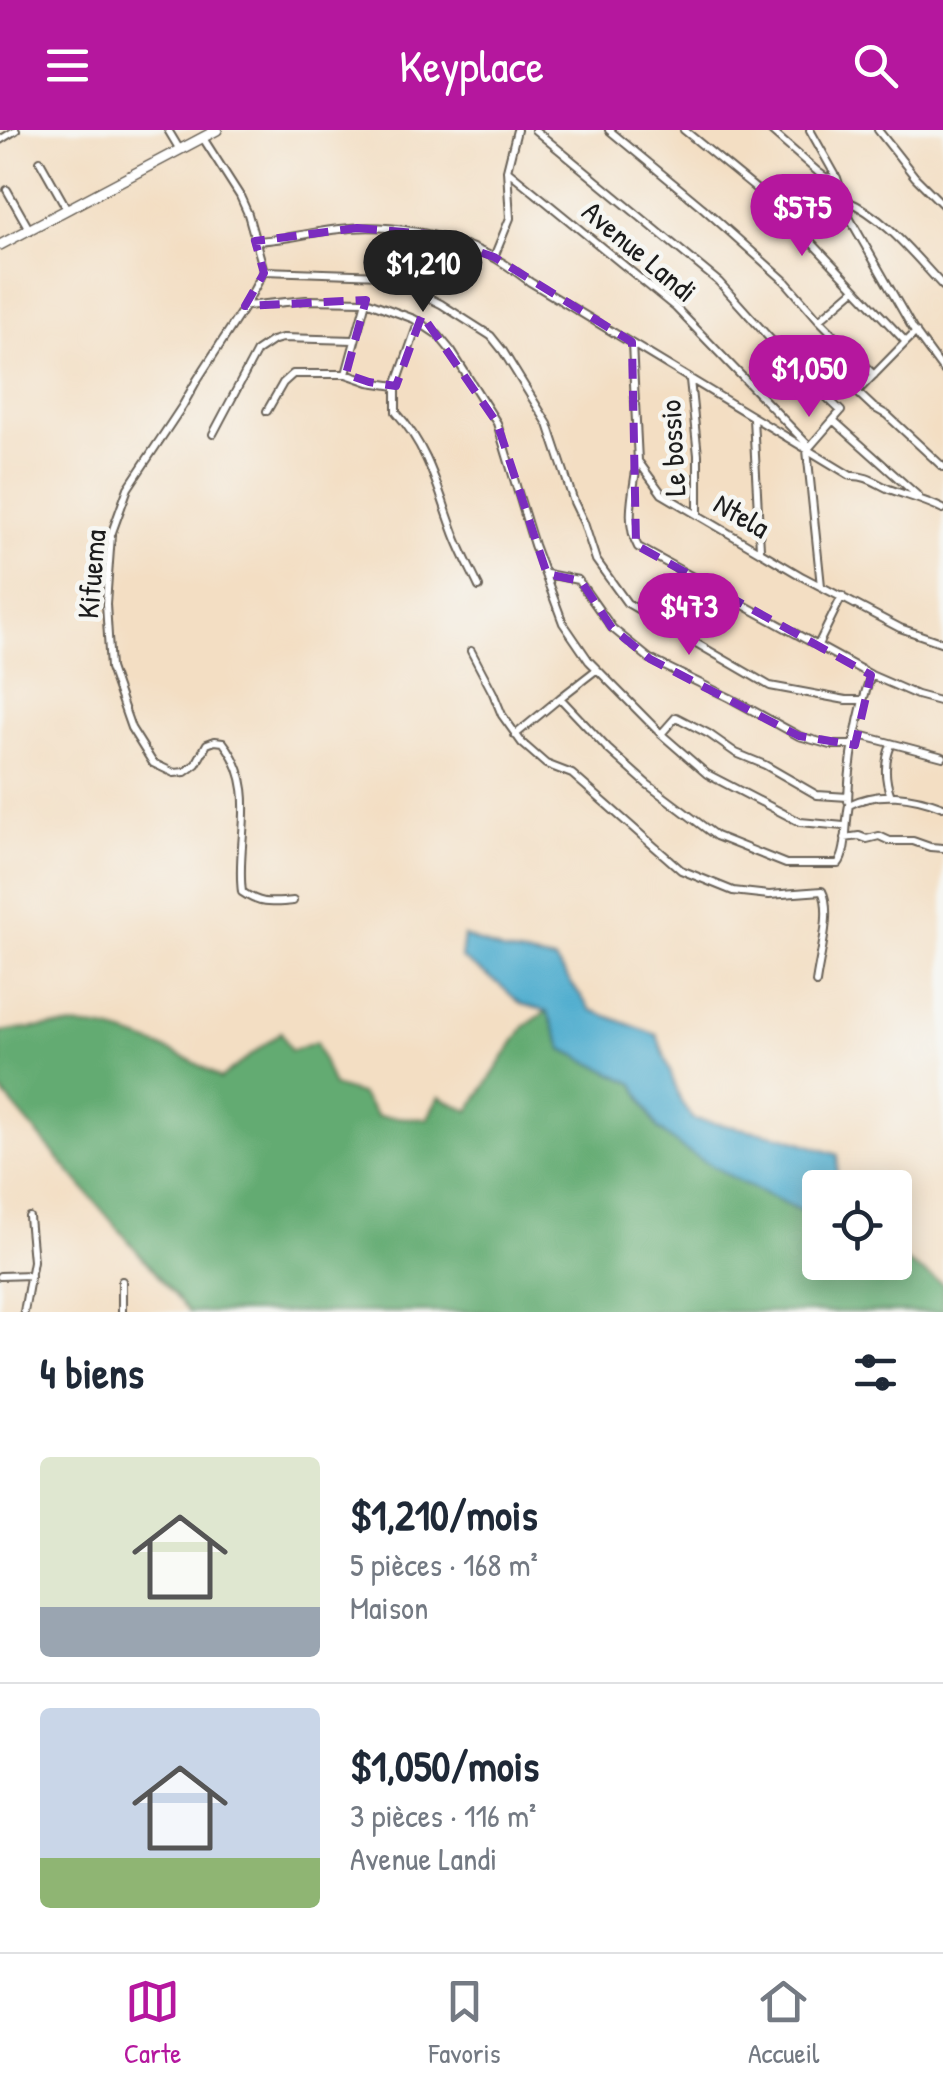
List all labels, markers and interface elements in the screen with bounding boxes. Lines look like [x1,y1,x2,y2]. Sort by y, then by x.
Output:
text: Keyplace [399,35,544,96]
icon: menu [40,38,95,93]
icon: search [848,38,903,93]
pin: $575 [743,174,861,259]
text: $575 [772,185,832,228]
street label: Avenue Landi [574,191,706,311]
pin: $1,210 [342,230,504,315]
text: $1,210 [385,241,461,284]
pin: $1,050 [728,335,890,420]
text: $1,050 [771,346,847,389]
street label: Le bossio [650,399,694,497]
street label: Ntela [707,483,777,547]
street label: Kifuema [67,528,115,620]
pin: $473 [630,573,748,658]
text: $473 [660,584,718,627]
map controls [802,1170,912,1280]
button: locate [802,1170,912,1280]
text: 4 biens [40,1344,144,1401]
icon: filters [848,1345,903,1400]
text: $1,210/mois [350,1486,538,1543]
icon: home [120,1497,240,1617]
text: 5 pièces · 168 m² [350,1543,538,1586]
text: Maison [350,1586,428,1629]
text: $1,050/mois [350,1737,539,1794]
icon: home [120,1748,240,1868]
text: 3 pièces · 116 m² [350,1794,536,1837]
text: Avenue Landi [350,1837,497,1880]
tab: Carte [124,1974,182,2072]
tab: Favoris [429,1974,501,2072]
tab: Accueil [748,1974,819,2072]

